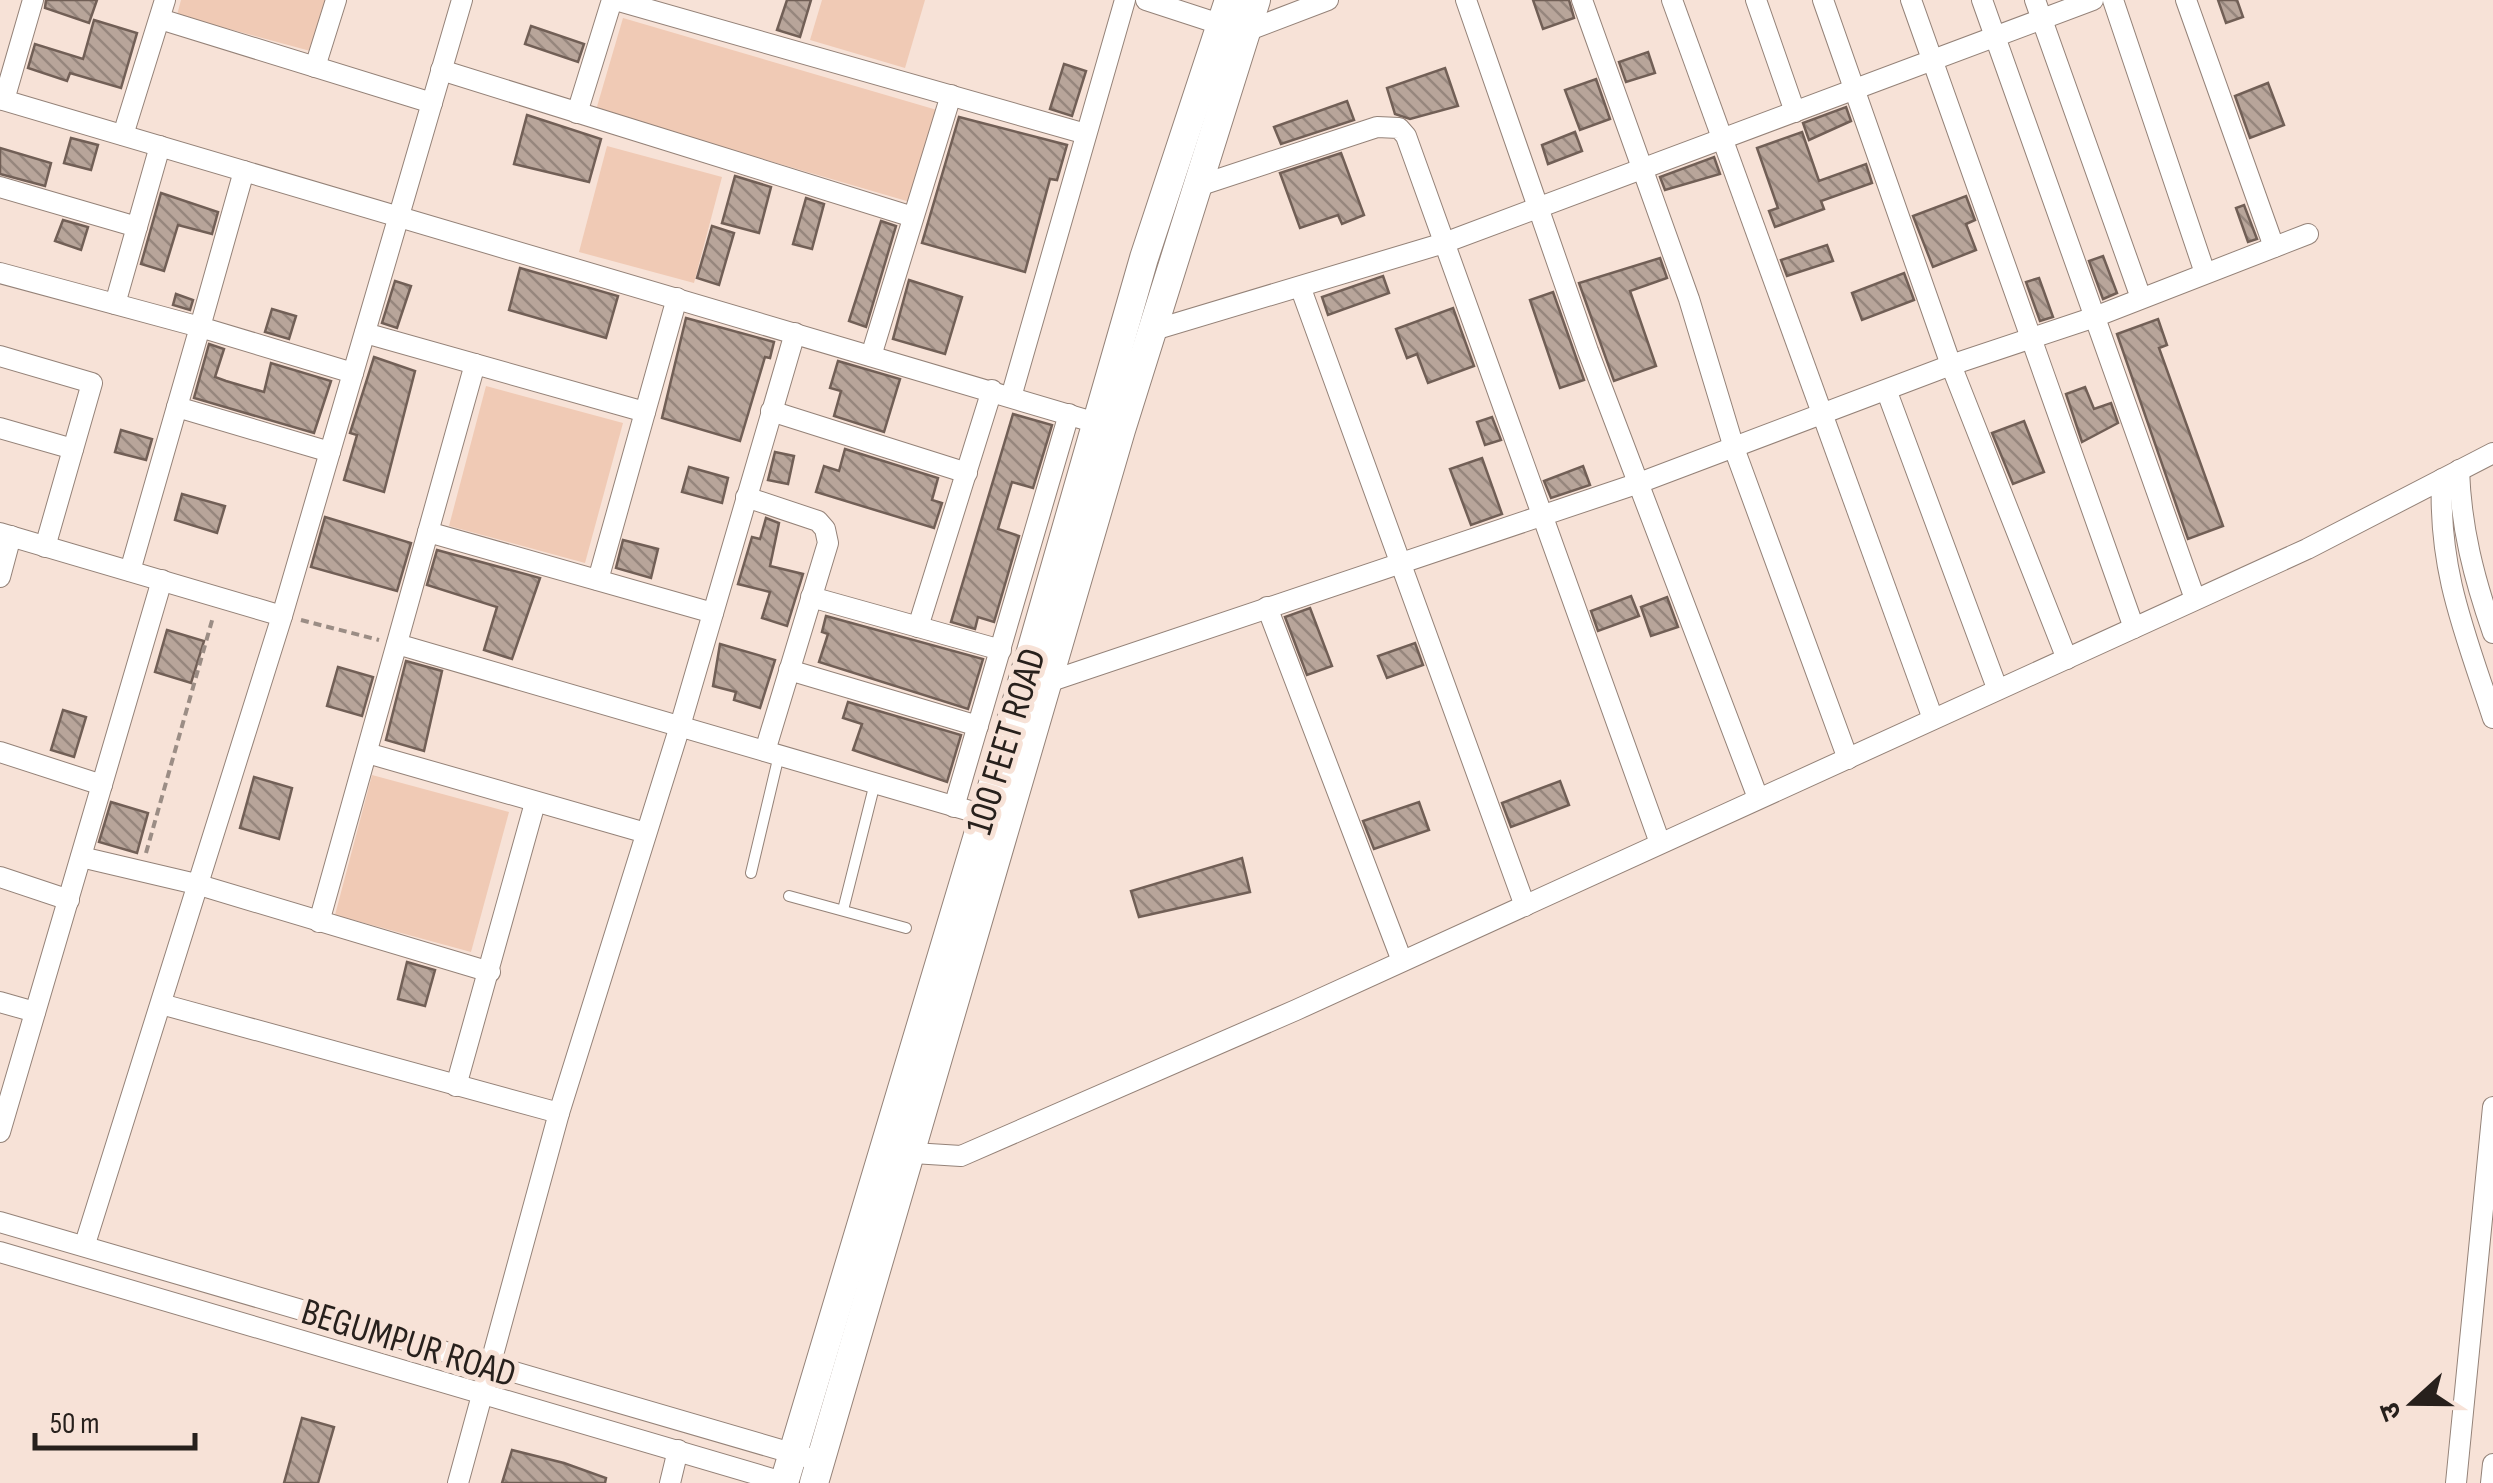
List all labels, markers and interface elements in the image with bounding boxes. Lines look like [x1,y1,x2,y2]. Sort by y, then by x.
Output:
street label: 100 FEET ROAD [957,643,1056,840]
street label: BEGUMPUR ROAD [296,1290,521,1397]
north arrow [2363,1353,2463,1453]
scale bar [35,1388,195,1450]
text: उ [2373,1397,2409,1425]
text: 50 m [50,1406,99,1442]

